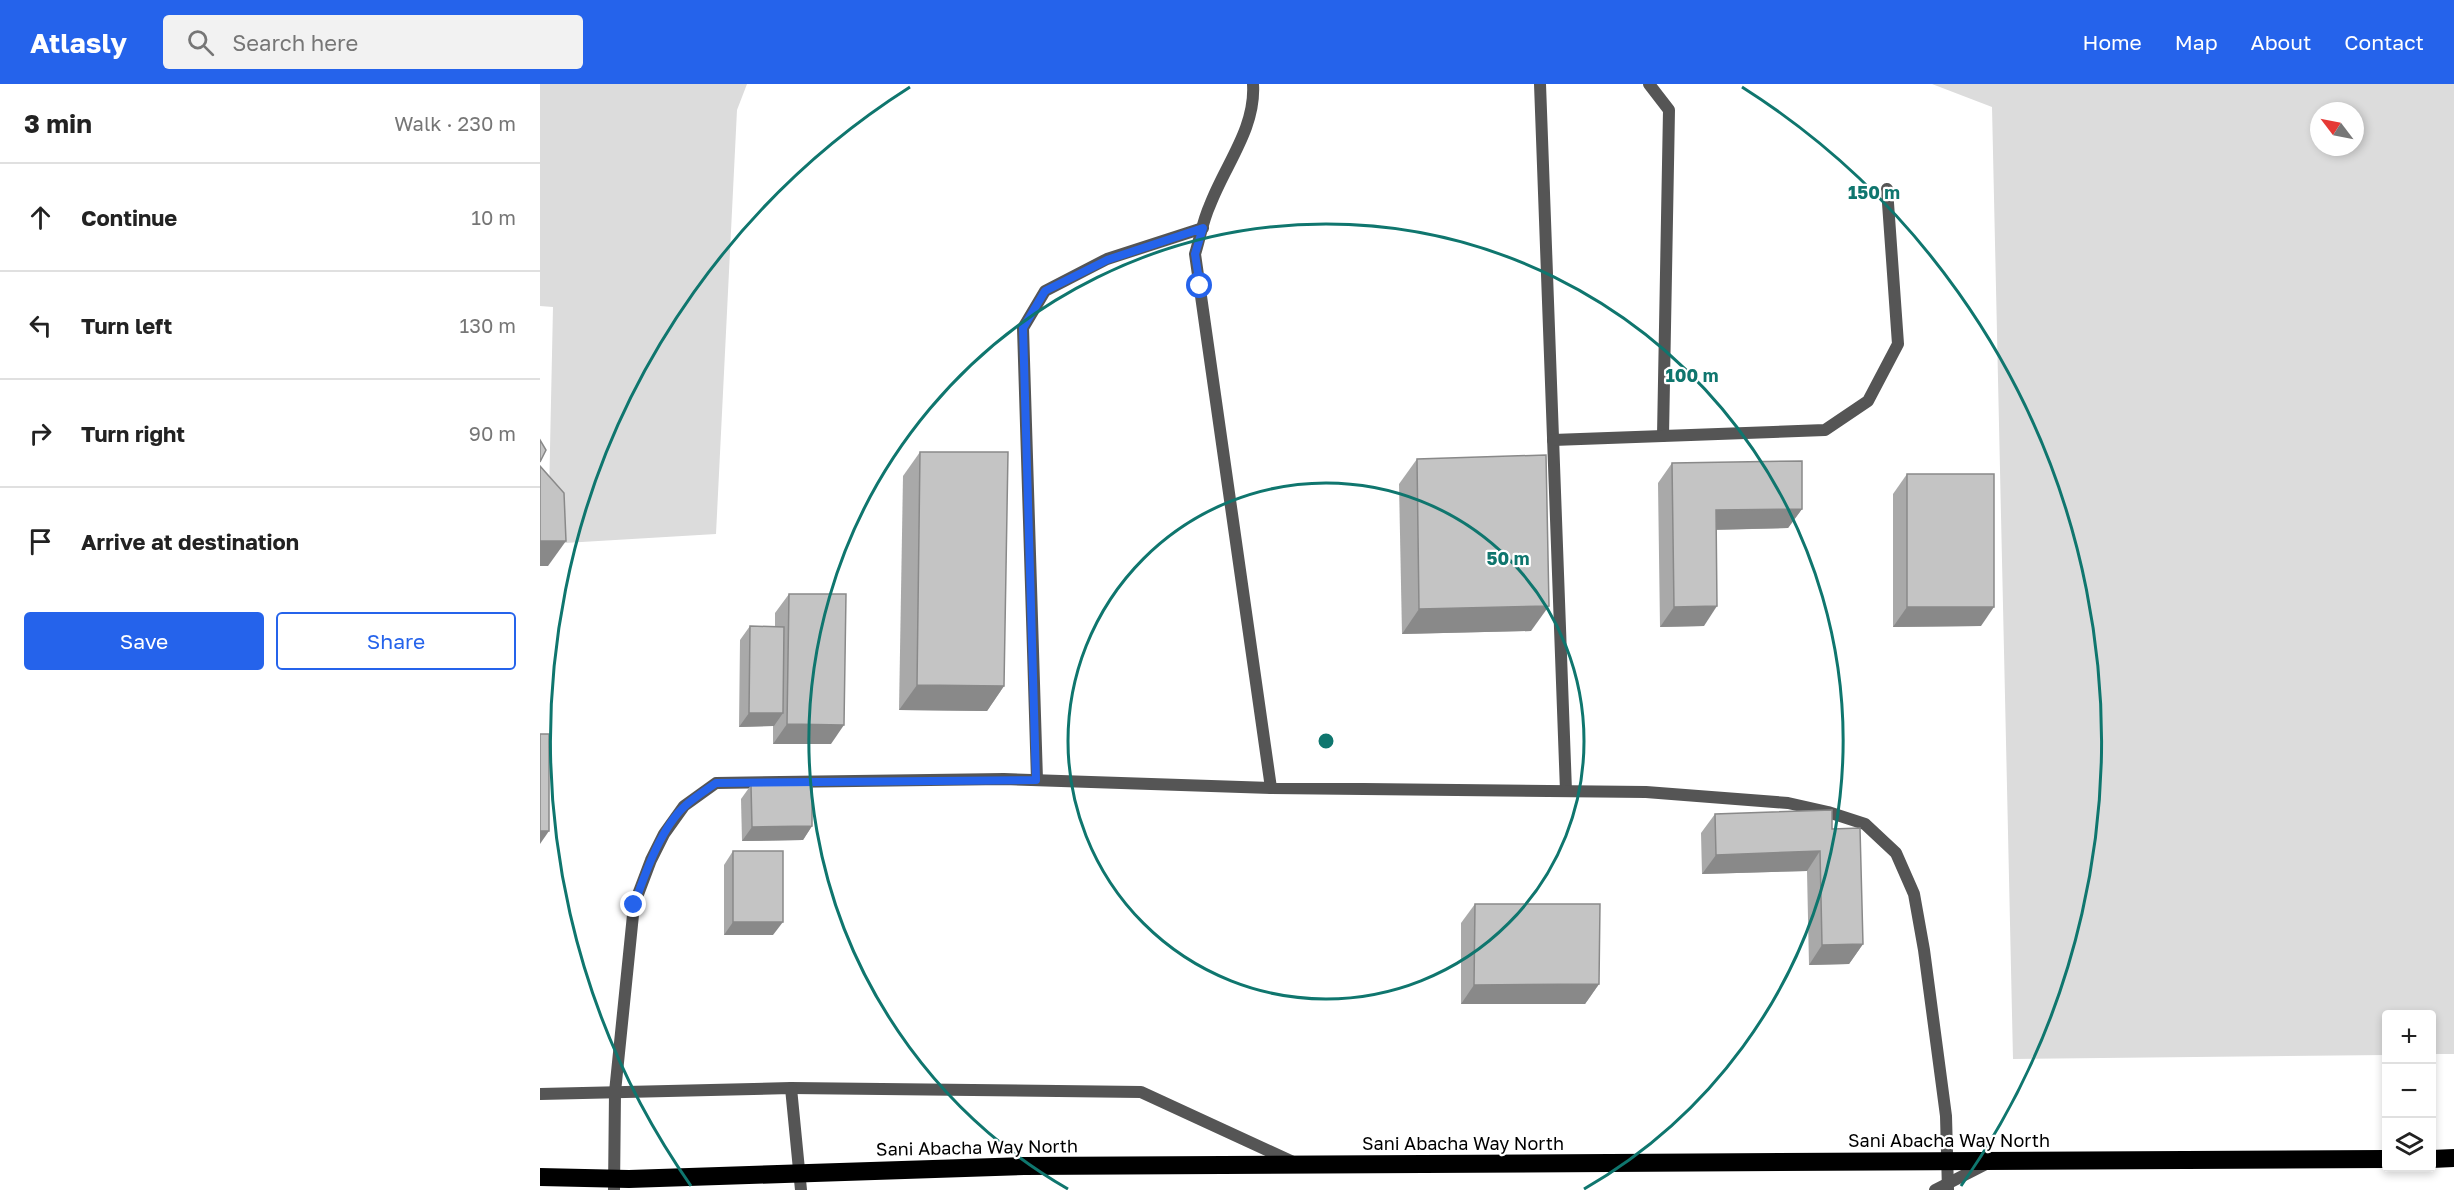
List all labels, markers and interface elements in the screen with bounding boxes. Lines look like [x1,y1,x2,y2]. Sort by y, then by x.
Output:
search box [163,15,583,69]
text: Atlasly [30,26,127,59]
icon: search [184,26,217,59]
text: Search here [232,29,358,56]
text: Home [2082,29,2142,55]
text: Map [2175,29,2218,55]
text: About [2251,29,2311,55]
text: Contact [2344,29,2424,55]
north arrow [2310,102,2364,156]
text: 3 min [24,108,92,139]
text: Walk · 230 m [394,111,516,135]
text: 150 m [1848,181,1900,203]
icon: ahead [24,201,57,234]
text: Continue [81,204,177,231]
text: 10 m [471,205,516,229]
route start [1186,272,1212,298]
icon: left [24,309,57,342]
text: Turn left [81,312,172,339]
text: 130 m [460,313,516,337]
text: 100 m [1666,364,1718,386]
icon: right [24,417,57,450]
text: Turn right [81,420,185,447]
text: 90 m [469,421,516,445]
icon: arrive [24,525,57,558]
text: Arrive at destination [81,528,299,555]
text: 50 m [1487,547,1529,569]
button: Save [24,612,264,670]
button: Share [276,612,516,670]
centre of rings [1316,731,1336,751]
route end [620,891,646,917]
map controls [2382,1010,2436,1172]
button: + [2382,1010,2436,1064]
button: − [2382,1064,2436,1118]
button: layers [2382,1118,2436,1172]
street label: Sani Abacha Way North [1848,1129,2050,1151]
street label: Sani Abacha Way North [1362,1132,1564,1154]
street label: Sani Abacha Way North [876,1134,1078,1160]

